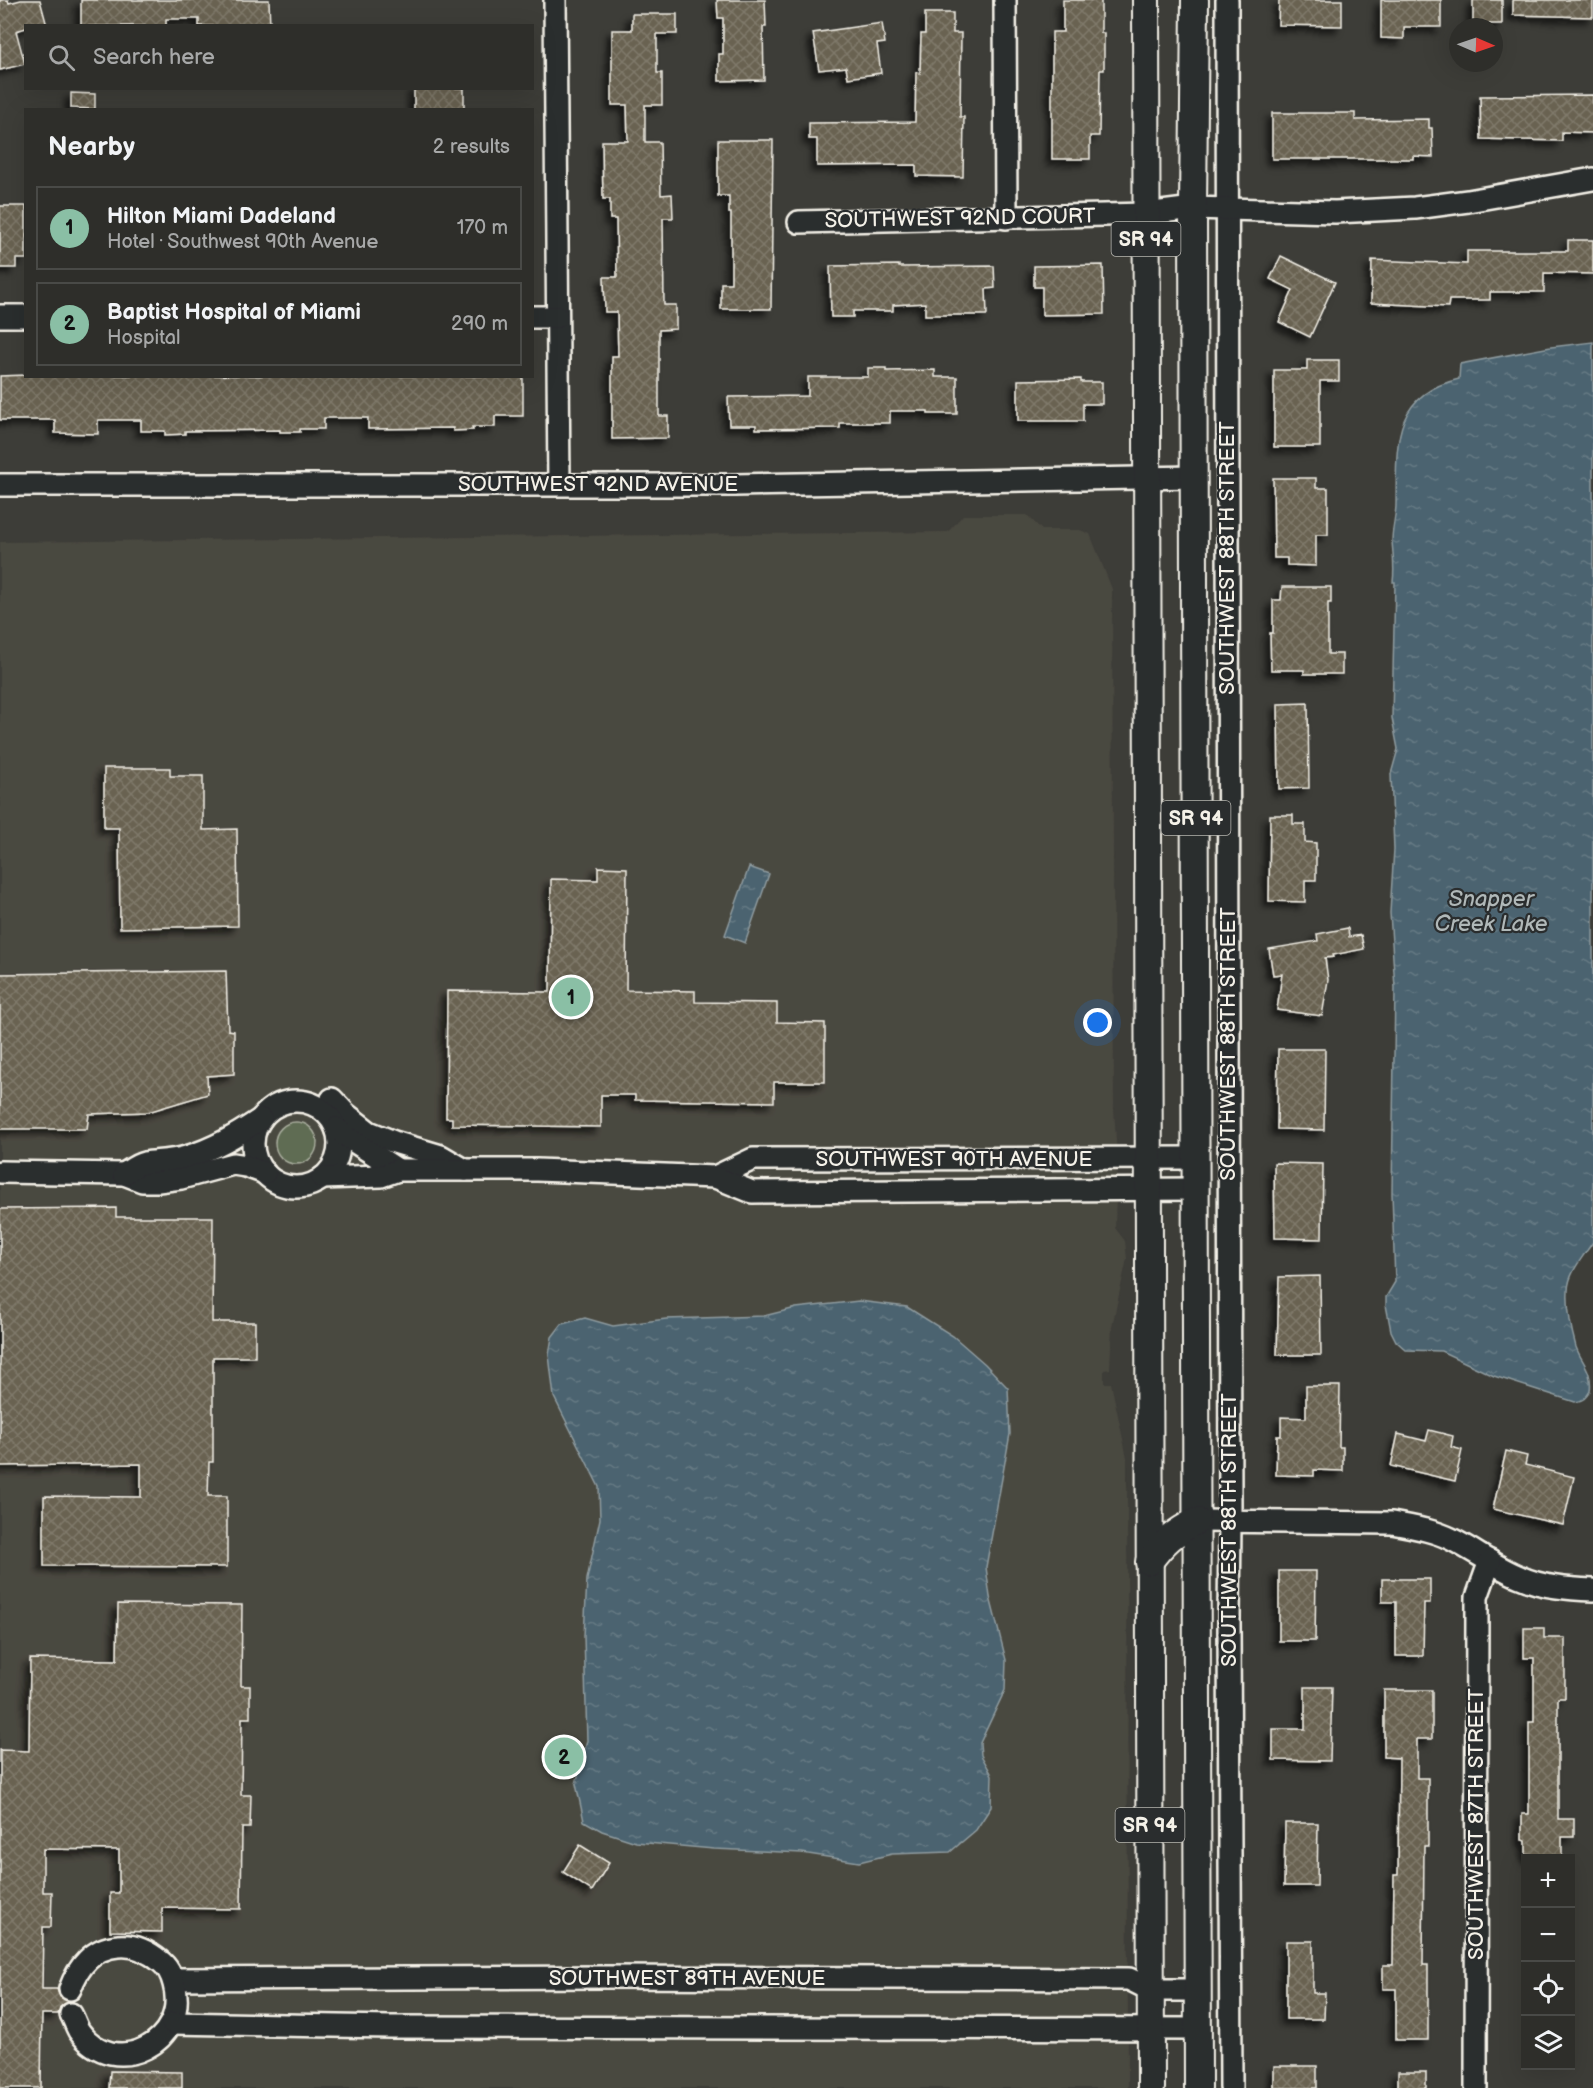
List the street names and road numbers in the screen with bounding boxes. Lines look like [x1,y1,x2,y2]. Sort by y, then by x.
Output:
street label: SOUTHWEST 92ND COURT [824,204,1096,233]
road number: SR 94 [1112,222,1180,256]
street label: SOUTHWEST 88TH STREET [1215,421,1240,695]
street label: SOUTHWEST 92ND AVENUE [458,472,738,497]
road number: SR 94 [1162,801,1230,835]
street label: SOUTHWEST 88TH STREET [1216,907,1241,1181]
street label: SOUTHWEST 90TH AVENUE [816,1147,1092,1172]
street label: SOUTHWEST 88TH STREET [1217,1393,1242,1667]
street label: SOUTHWEST 87TH STREET [1464,1688,1489,1960]
road number: SR 94 [1116,1808,1184,1842]
street label: SOUTHWEST 89TH AVENUE [549,1966,825,1991]

